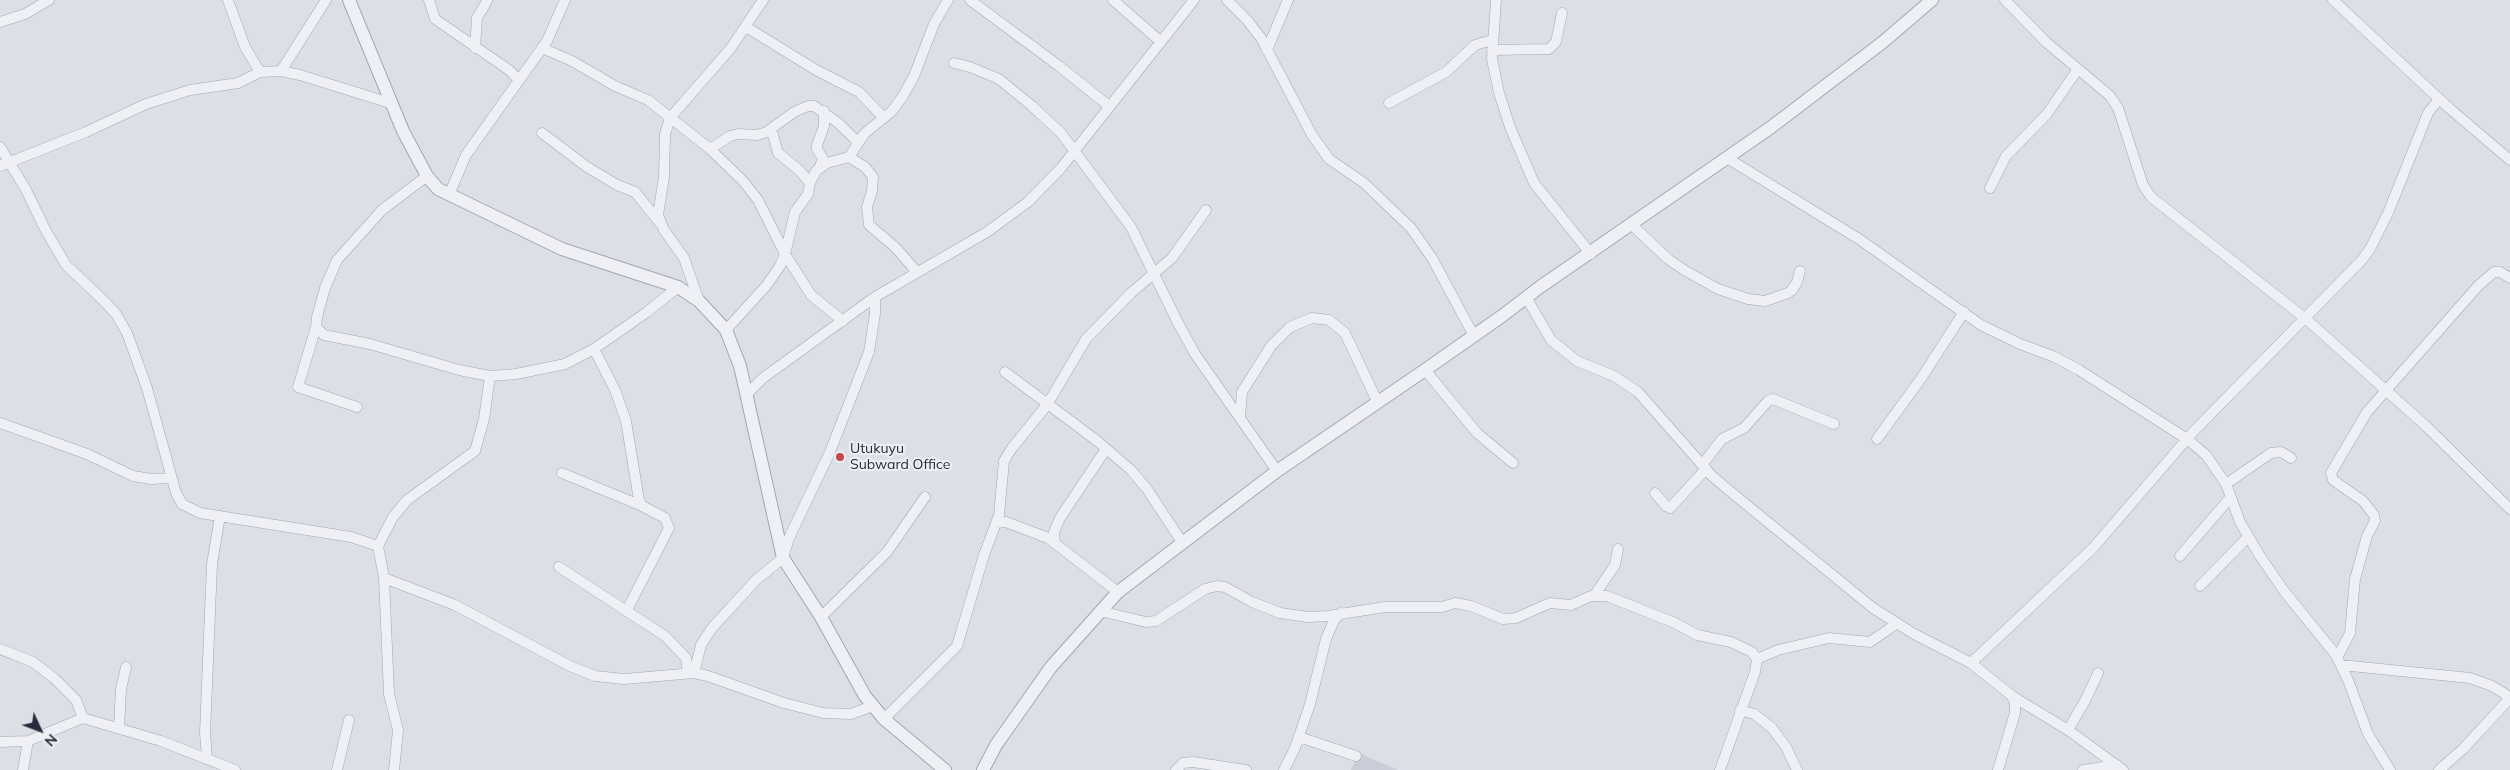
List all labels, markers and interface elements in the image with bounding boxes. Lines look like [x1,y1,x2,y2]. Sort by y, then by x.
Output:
place label: Utukuyu Subward Office [850,441,950,474]
marker: Utukuyu Subward Office [834,451,846,463]
north arrow [15,705,65,755]
text: N [41,730,61,750]

